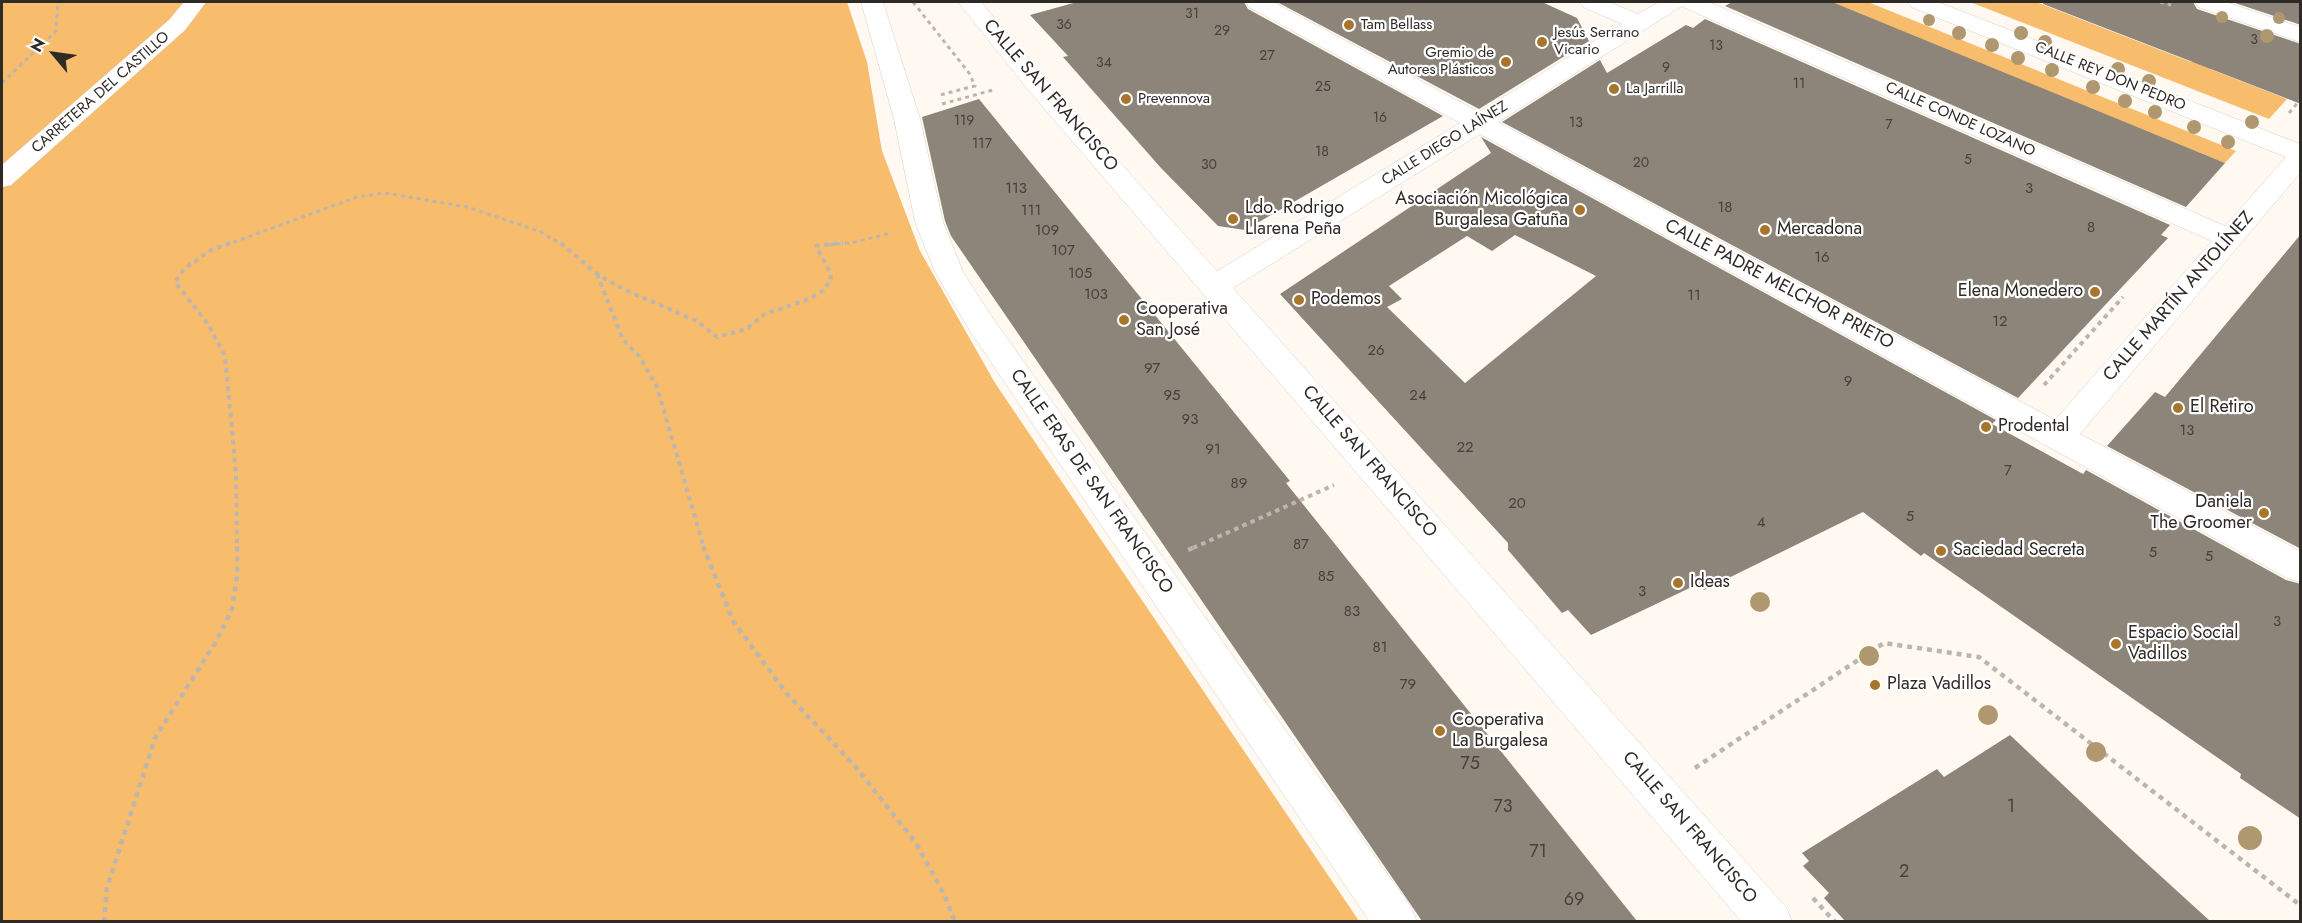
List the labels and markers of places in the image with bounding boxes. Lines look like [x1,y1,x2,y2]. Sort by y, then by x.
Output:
place label: Tam Bellass [1361,16,1432,34]
marker: Tam Bellass [1342,18,1356,32]
place label: Jesús Serrano Vicario [1554,24,1639,59]
marker: Jesús Serrano Vicario [1535,35,1549,49]
place label: Gremio de Autores Plásticos [1388,44,1494,79]
marker: Gremio de Autores Plásticos [1499,55,1513,69]
place label: La Jarrilla [1626,80,1684,98]
marker: La Jarrilla [1607,82,1621,96]
place label: Prevennova [1138,90,1210,108]
marker: Prevennova [1119,92,1133,106]
place label: Asociación Micológica Burgalesa Gatuña [1395,189,1568,232]
place label: Ldo. Rodrigo Llarena Peña [1245,198,1344,240]
marker: Asociación Micológica Burgalesa Gatuña [1573,203,1587,217]
marker: Ldo. Rodrigo Llarena Peña [1226,212,1240,226]
place label: Mercadona [1777,219,1862,241]
marker: Mercadona [1758,223,1772,237]
place label: Elena Monedero [1958,281,2083,303]
marker: Elena Monedero [2088,285,2102,299]
place label: Podemos [1311,289,1381,311]
marker: Podemos [1292,293,1306,307]
place label: Cooperativa San José [1136,299,1228,342]
marker: Cooperativa San José [1117,313,1131,327]
place label: El Retiro [2190,397,2254,419]
marker: El Retiro [2171,401,2185,415]
place label: Prodental [1998,416,2069,438]
marker: Prodental [1979,420,1993,434]
place label: Daniela The Groomer [2151,492,2252,534]
marker: Daniela The Groomer [2257,506,2271,520]
place label: Saciedad Secreta [1953,540,2085,562]
marker: Saciedad Secreta [1934,544,1948,558]
place label: Ideas [1690,572,1730,594]
marker: Ideas [1671,576,1685,590]
place label: Espacio Social Vadillos [2128,623,2238,666]
marker: Espacio Social Vadillos [2109,637,2123,651]
place label: Plaza Vadillos [1887,674,1991,696]
marker: Plaza Vadillos [1868,678,1882,692]
place label: Cooperativa La Burgalesa [1452,710,1548,752]
marker: Cooperativa La Burgalesa [1433,724,1447,738]

